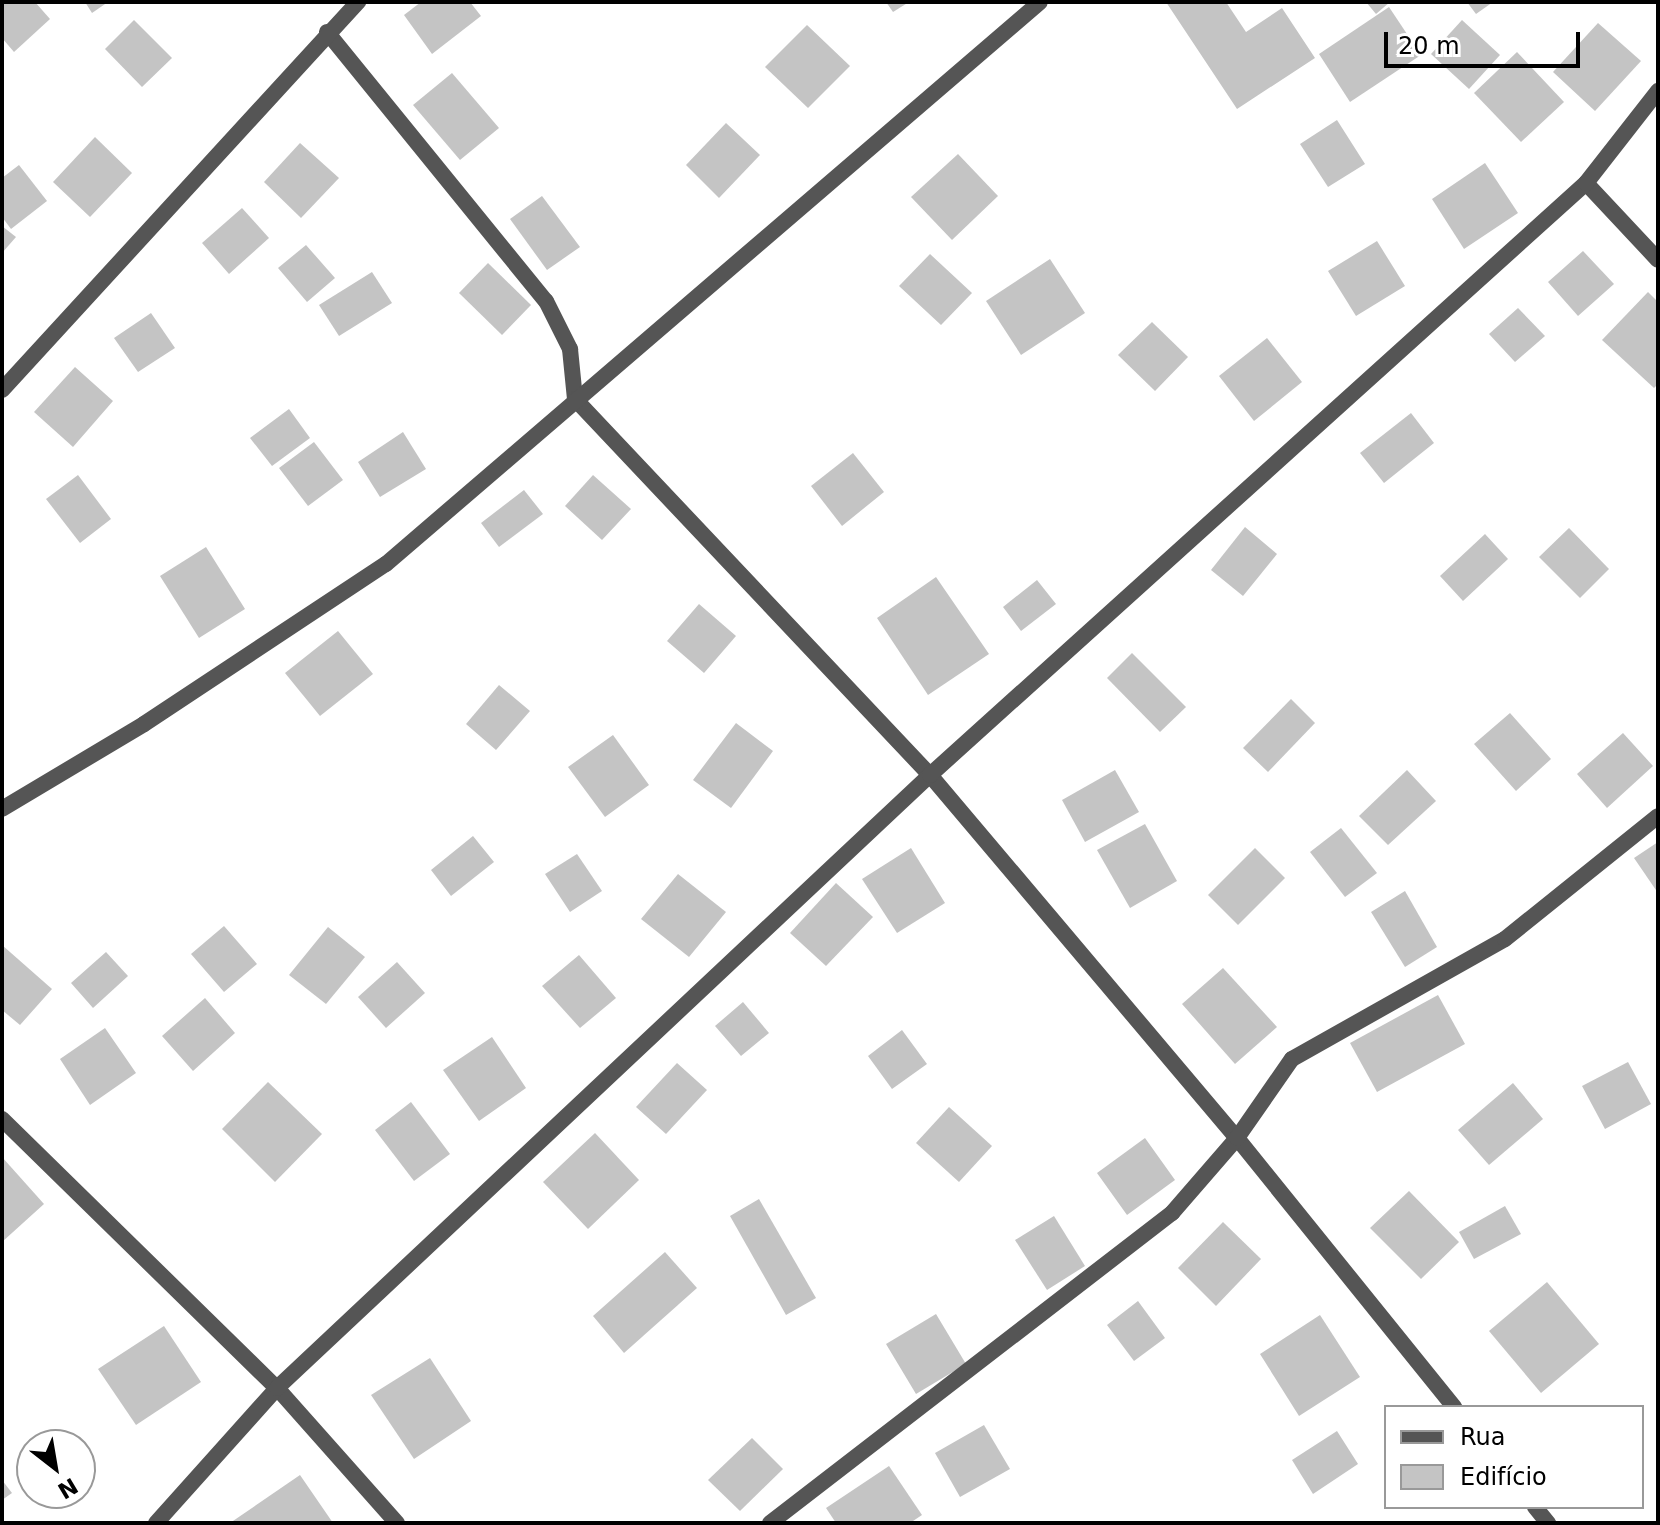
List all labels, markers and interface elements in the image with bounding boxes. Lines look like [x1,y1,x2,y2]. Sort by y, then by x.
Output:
scale bar [1388,16,1584,66]
text: 20 m [1398,32,1460,60]
legend [1384,1405,1644,1509]
text: Rua [1460,1423,1506,1451]
north arrow [16,1429,96,1509]
text: Edifício [1460,1463,1547,1491]
text: N [53,1473,82,1504]

